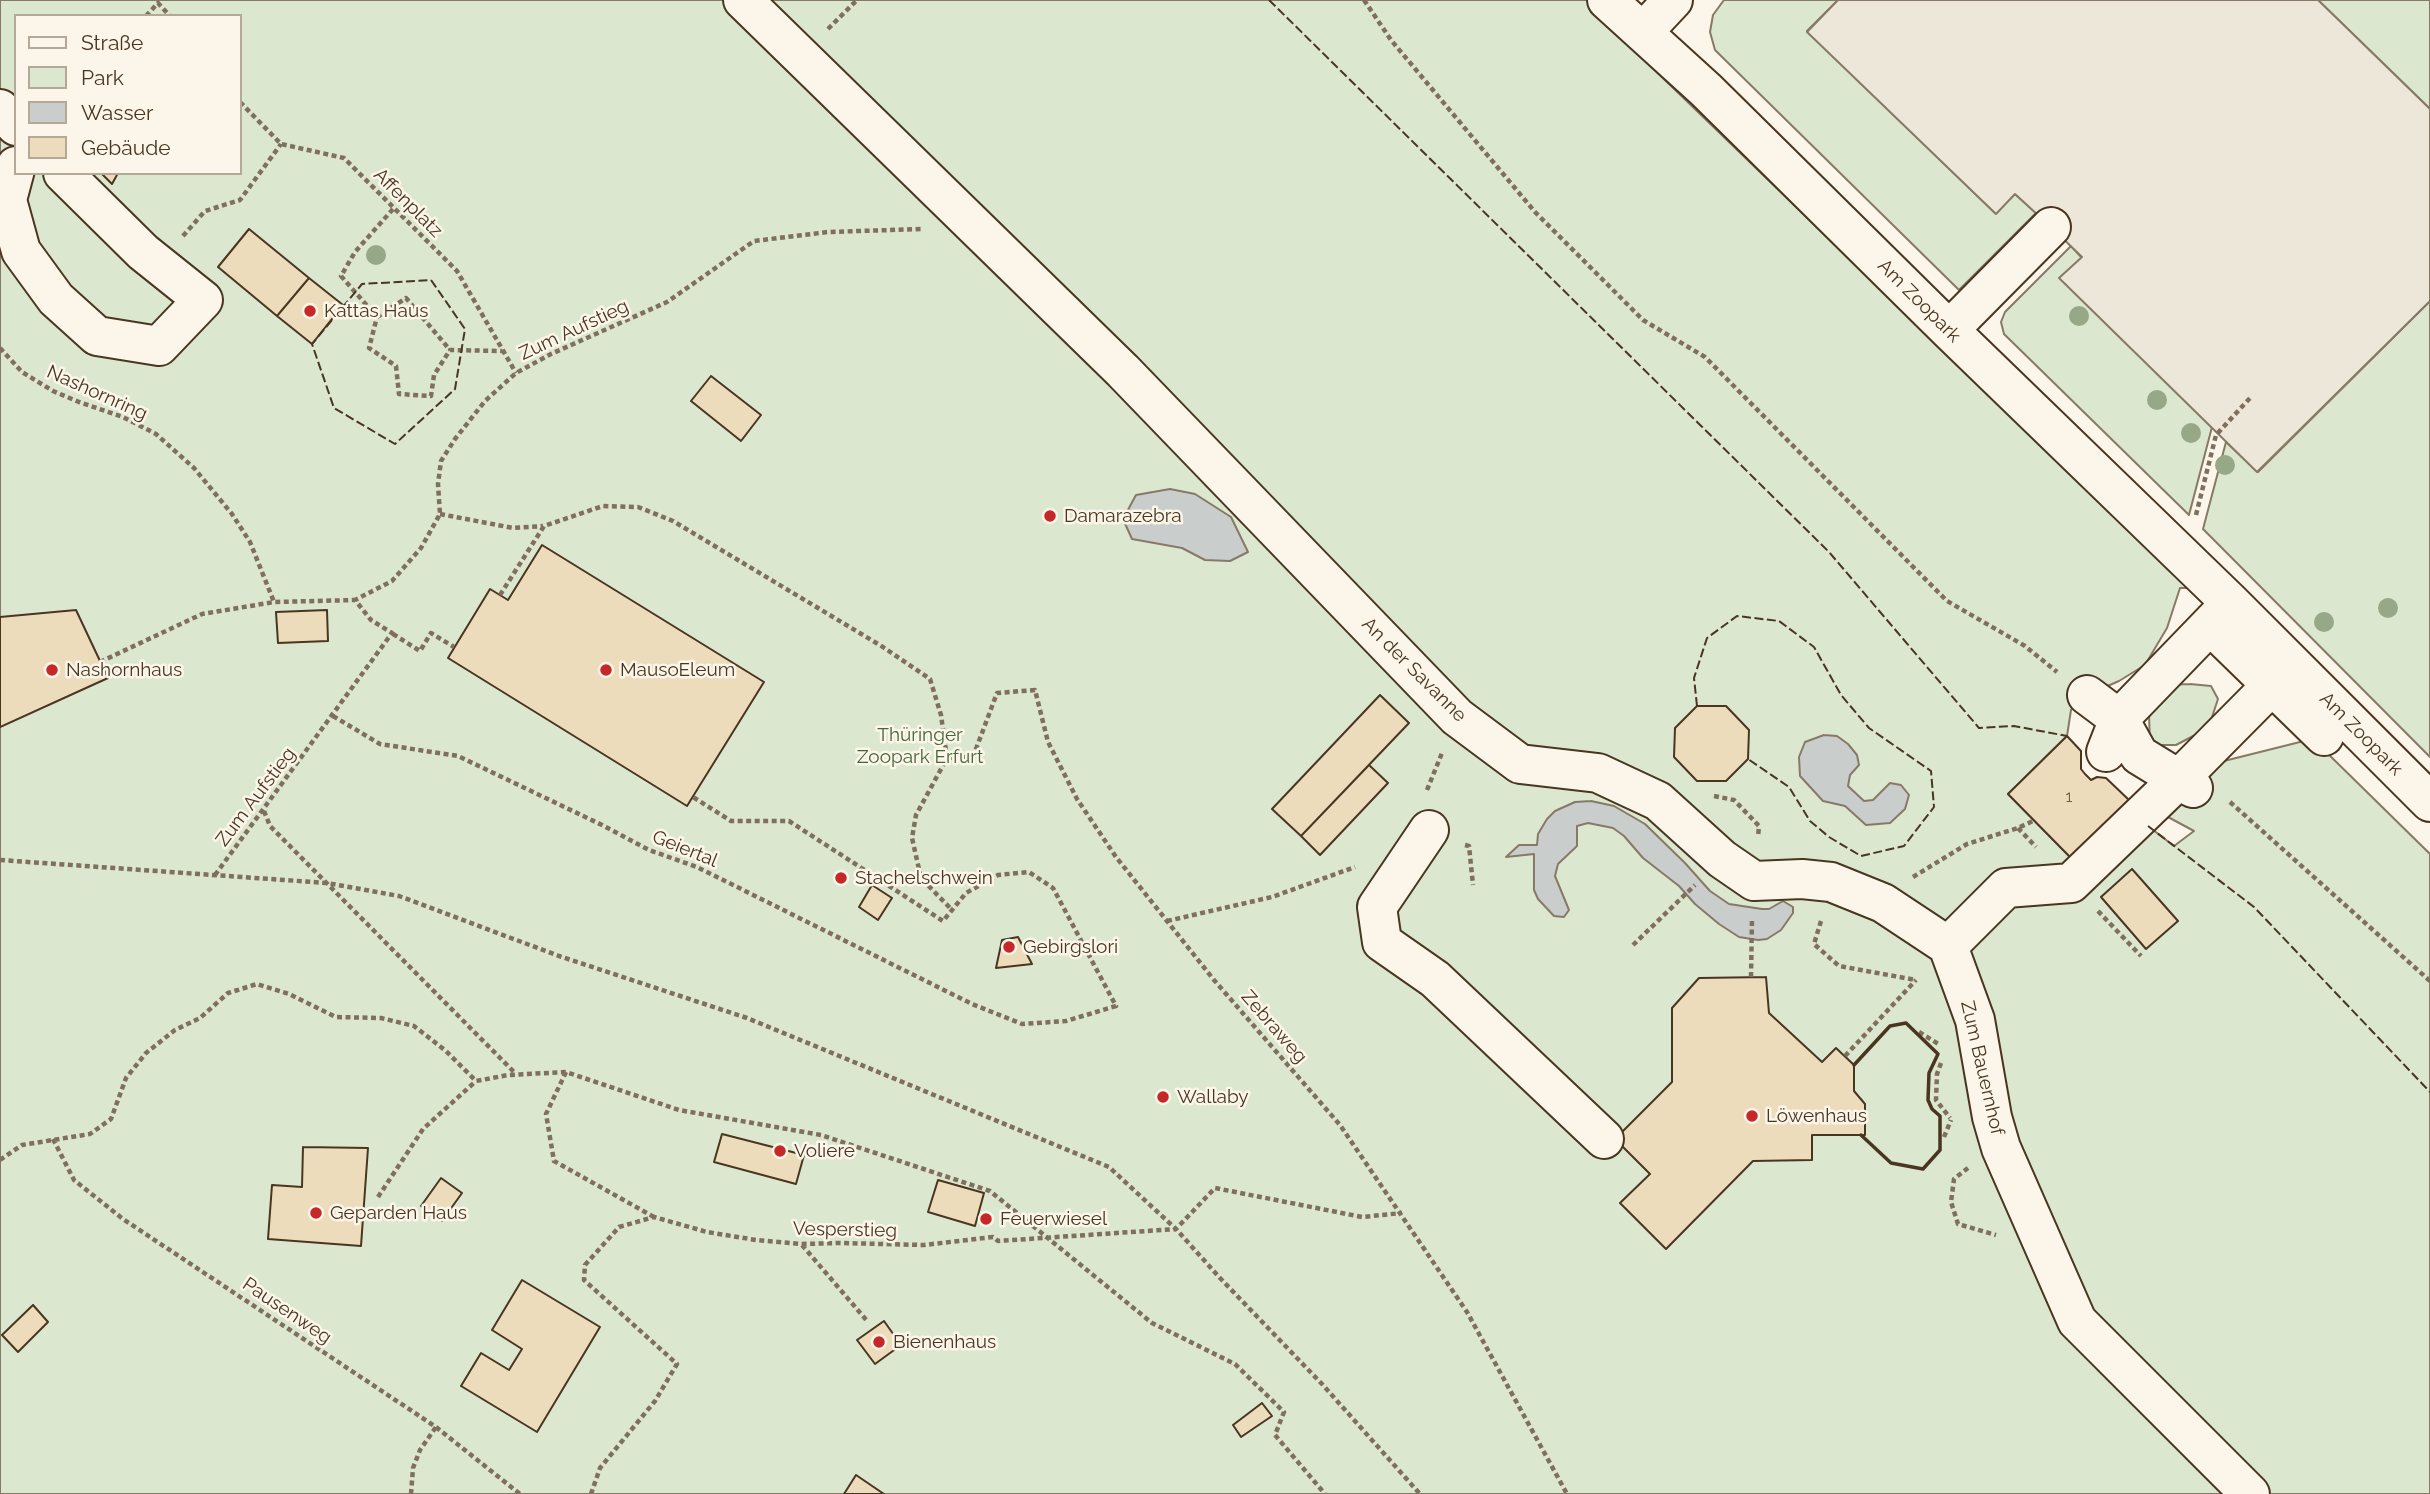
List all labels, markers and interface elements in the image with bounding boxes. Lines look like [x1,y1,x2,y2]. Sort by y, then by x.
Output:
legend [14,14,242,175]
text: Straße [81,30,143,55]
text: Park [81,65,124,90]
text: Wasser [81,100,153,125]
text: Gebäude [81,135,171,160]
street label: Affenplatz [369,164,447,242]
street label: Am Zoopark [1873,255,1965,347]
street label: Zum Aufstieg [516,295,632,365]
place label: Kattas Haus [324,300,428,322]
marker: Kattas Haus [302,303,318,319]
street label: Nashornring [43,361,151,425]
place label: Damarazebra [1064,505,1182,527]
marker: Damarazebra [1042,508,1058,524]
street label: An der Savanne [1357,613,1471,727]
place label: Nashornhaus [66,659,182,681]
place label: MausoEleum [620,659,735,681]
marker: Nashornhaus [44,662,60,678]
marker: MausoEleum [598,662,614,678]
street label: Am Zoopark [2315,688,2407,780]
park label: Thüringer Zoopark Erfurt [857,724,983,768]
street label: Zum Aufstieg [211,743,301,851]
house number: 1 [2066,787,2072,807]
street label: Geiertal [649,826,721,872]
place label: Stachelschwein [855,867,993,889]
marker: Stachelschwein [833,870,849,886]
place label: Gebirgslori [1023,936,1118,958]
marker: Gebirgslori [1001,939,1017,955]
street label: Zebraweg [1236,986,1312,1068]
street label: Zum Bauernhof [1955,999,2009,1137]
place label: Wallaby [1177,1086,1249,1108]
marker: Wallaby [1155,1089,1171,1105]
place label: Löwenhaus [1766,1105,1867,1127]
marker: Löwenhaus [1744,1108,1760,1124]
place label: Voliere [794,1140,855,1162]
marker: Voliere [772,1143,788,1159]
place label: Geparden Haus [330,1202,467,1224]
marker: Geparden Haus [308,1205,324,1221]
place label: Feuerwiesel [1000,1208,1107,1230]
marker: Feuerwiesel [978,1211,994,1227]
street label: Vesperstieg [793,1218,897,1242]
street label: Pausenweg [238,1273,336,1349]
place label: Bienenhaus [893,1331,996,1353]
marker: Bienenhaus [871,1334,887,1350]

